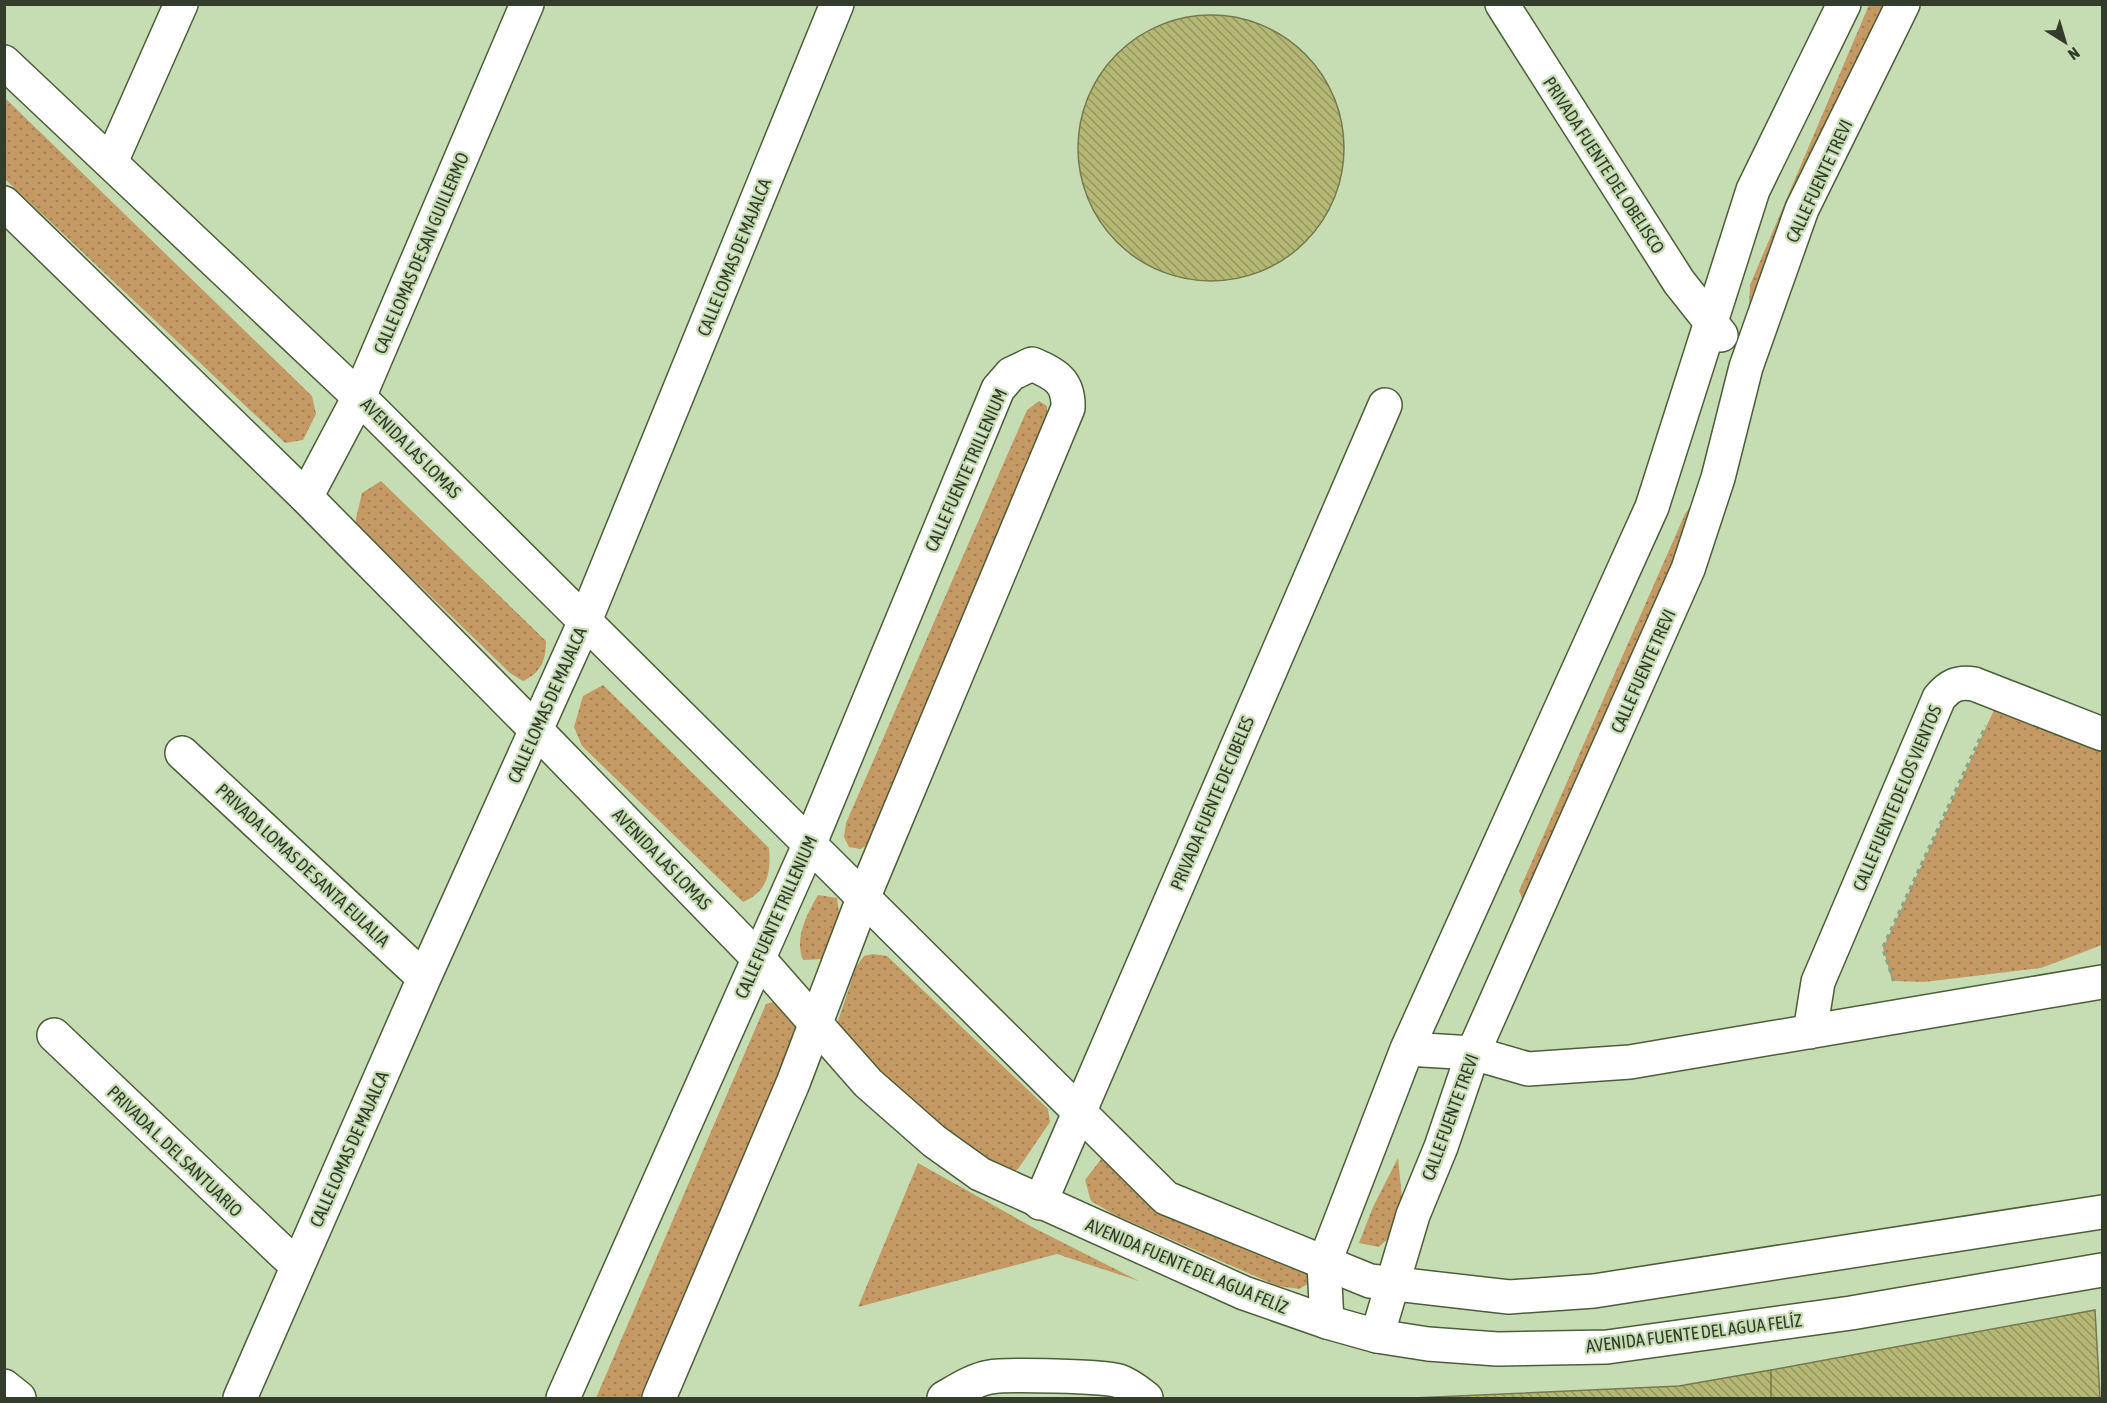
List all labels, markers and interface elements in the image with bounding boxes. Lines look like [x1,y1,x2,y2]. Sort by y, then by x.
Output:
north arrow [2035,12,2095,72]
text: N [2065,44,2083,64]
street label: PRIVADA FUENTE DEL OBELISCO [1539,73,1669,257]
street label: CALLE FUENTE TREVI [1781,116,1857,246]
street label: CALLE LOMAS DE SAN GUILLERMO [369,149,473,357]
street label: CALLE LOMAS DE MAJALCA [693,175,775,339]
street label: CALLE FUENTE TRILLENIUM [921,385,1011,555]
street label: AVENIDA LAS LOMAS [357,394,466,503]
street label: CALLE FUENTE TREVI [1606,606,1680,736]
street label: CALLE LOMAS DE MAJALCA [503,624,591,786]
street label: CALLE FUENTE DE LOS VIENTOS [1848,702,1946,894]
street label: PRIVADA FUENTE DE CIBELES [1166,713,1258,893]
street label: PRIVADA LOMAS DE SANTA EULALIA [212,779,394,951]
street label: AVENIDA LAS LOMAS [608,804,716,914]
street label: CALLE FUENTE TRILLENIUM [731,832,821,1002]
street label: CALLE FUENTE TREVI [1417,1051,1483,1183]
street label: CALLE LOMAS DE MAJALCA [305,1068,393,1230]
street label: PRIVADA L. DEL SANTUARIO [103,1081,247,1221]
street label: AVENIDA FUENTE DEL AGUA FELÍZ [1083,1214,1291,1318]
street label: AVENIDA FUENTE DEL AGUA FELÍZ [1585,1309,1803,1357]

